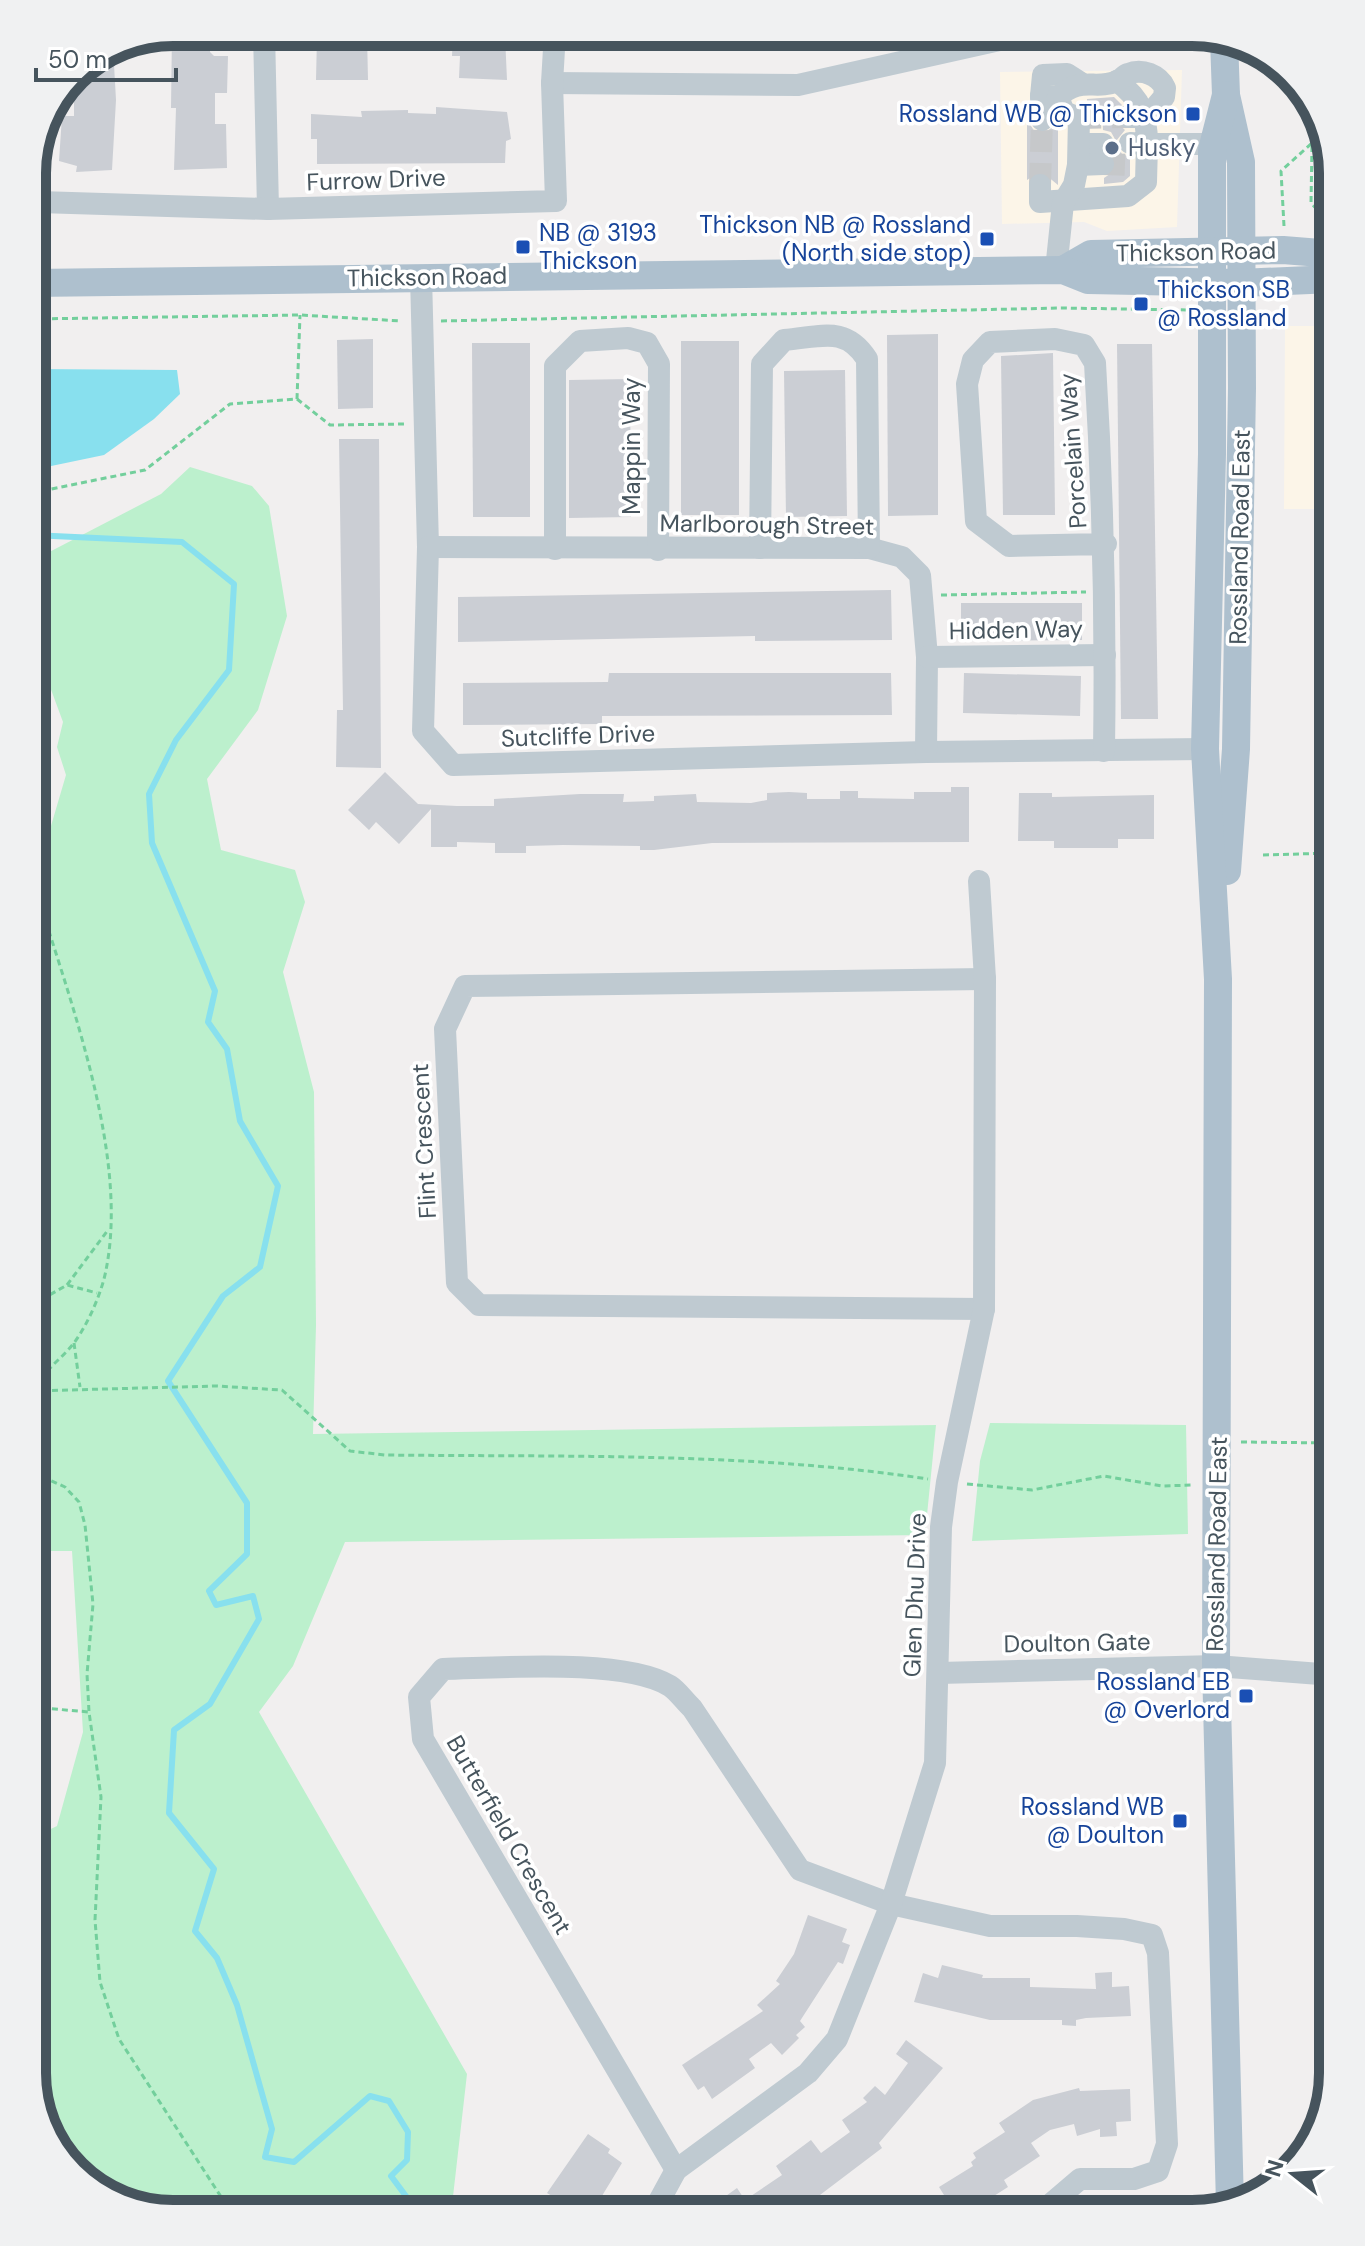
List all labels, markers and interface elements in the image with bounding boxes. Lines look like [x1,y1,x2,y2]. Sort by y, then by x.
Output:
scale bar [36,32,176,82]
text: 50 m [48,44,107,75]
place label: Rossland WB @ Thickson [899,98,1177,129]
marker: Rossland WB @ Thickson [1184,105,1202,123]
place label: Husky [1128,132,1196,163]
marker: Husky [1103,139,1121,157]
street label: Furrow Drive [306,162,446,197]
place label: Thickson NB @ Rossland (North side stop) [699,209,971,268]
place label: NB @ 3193 Thickson [539,217,657,276]
marker: Thickson NB @ Rossland (North side stop) [978,230,996,248]
street label: Thickson Road [1115,235,1276,268]
marker: NB @ 3193 Thickson [514,238,532,256]
street label: Thickson Road [346,260,507,293]
place label: Thickson SB @ Rossland [1157,274,1290,333]
marker: Thickson SB @ Rossland [1132,295,1150,313]
street label: Porcelain Way [1052,372,1093,530]
street label: Mappin Way [616,377,647,515]
street label: Rossland Road East [1222,429,1257,645]
street label: Marlborough Street [659,507,875,542]
street label: Hidden Way [949,613,1083,646]
street label: Sutcliffe Drive [500,717,656,754]
street label: Flint Crescent [404,1063,443,1219]
street label: Rossland Road East [1199,1436,1234,1652]
street label: Glen Dhu Drive [896,1512,933,1678]
street label: Doulton Gate [1003,1626,1151,1659]
place label: Rossland EB @ Overlord [1096,1666,1230,1725]
marker: Rossland EB @ Overlord [1237,1687,1255,1705]
street label: Butterfield Crescent [440,1730,579,1940]
place label: Rossland WB @ Doulton [1021,1791,1164,1850]
marker: Rossland WB @ Doulton [1171,1812,1189,1830]
north arrow [1253,2134,1333,2214]
text: N [1258,2156,1291,2180]

